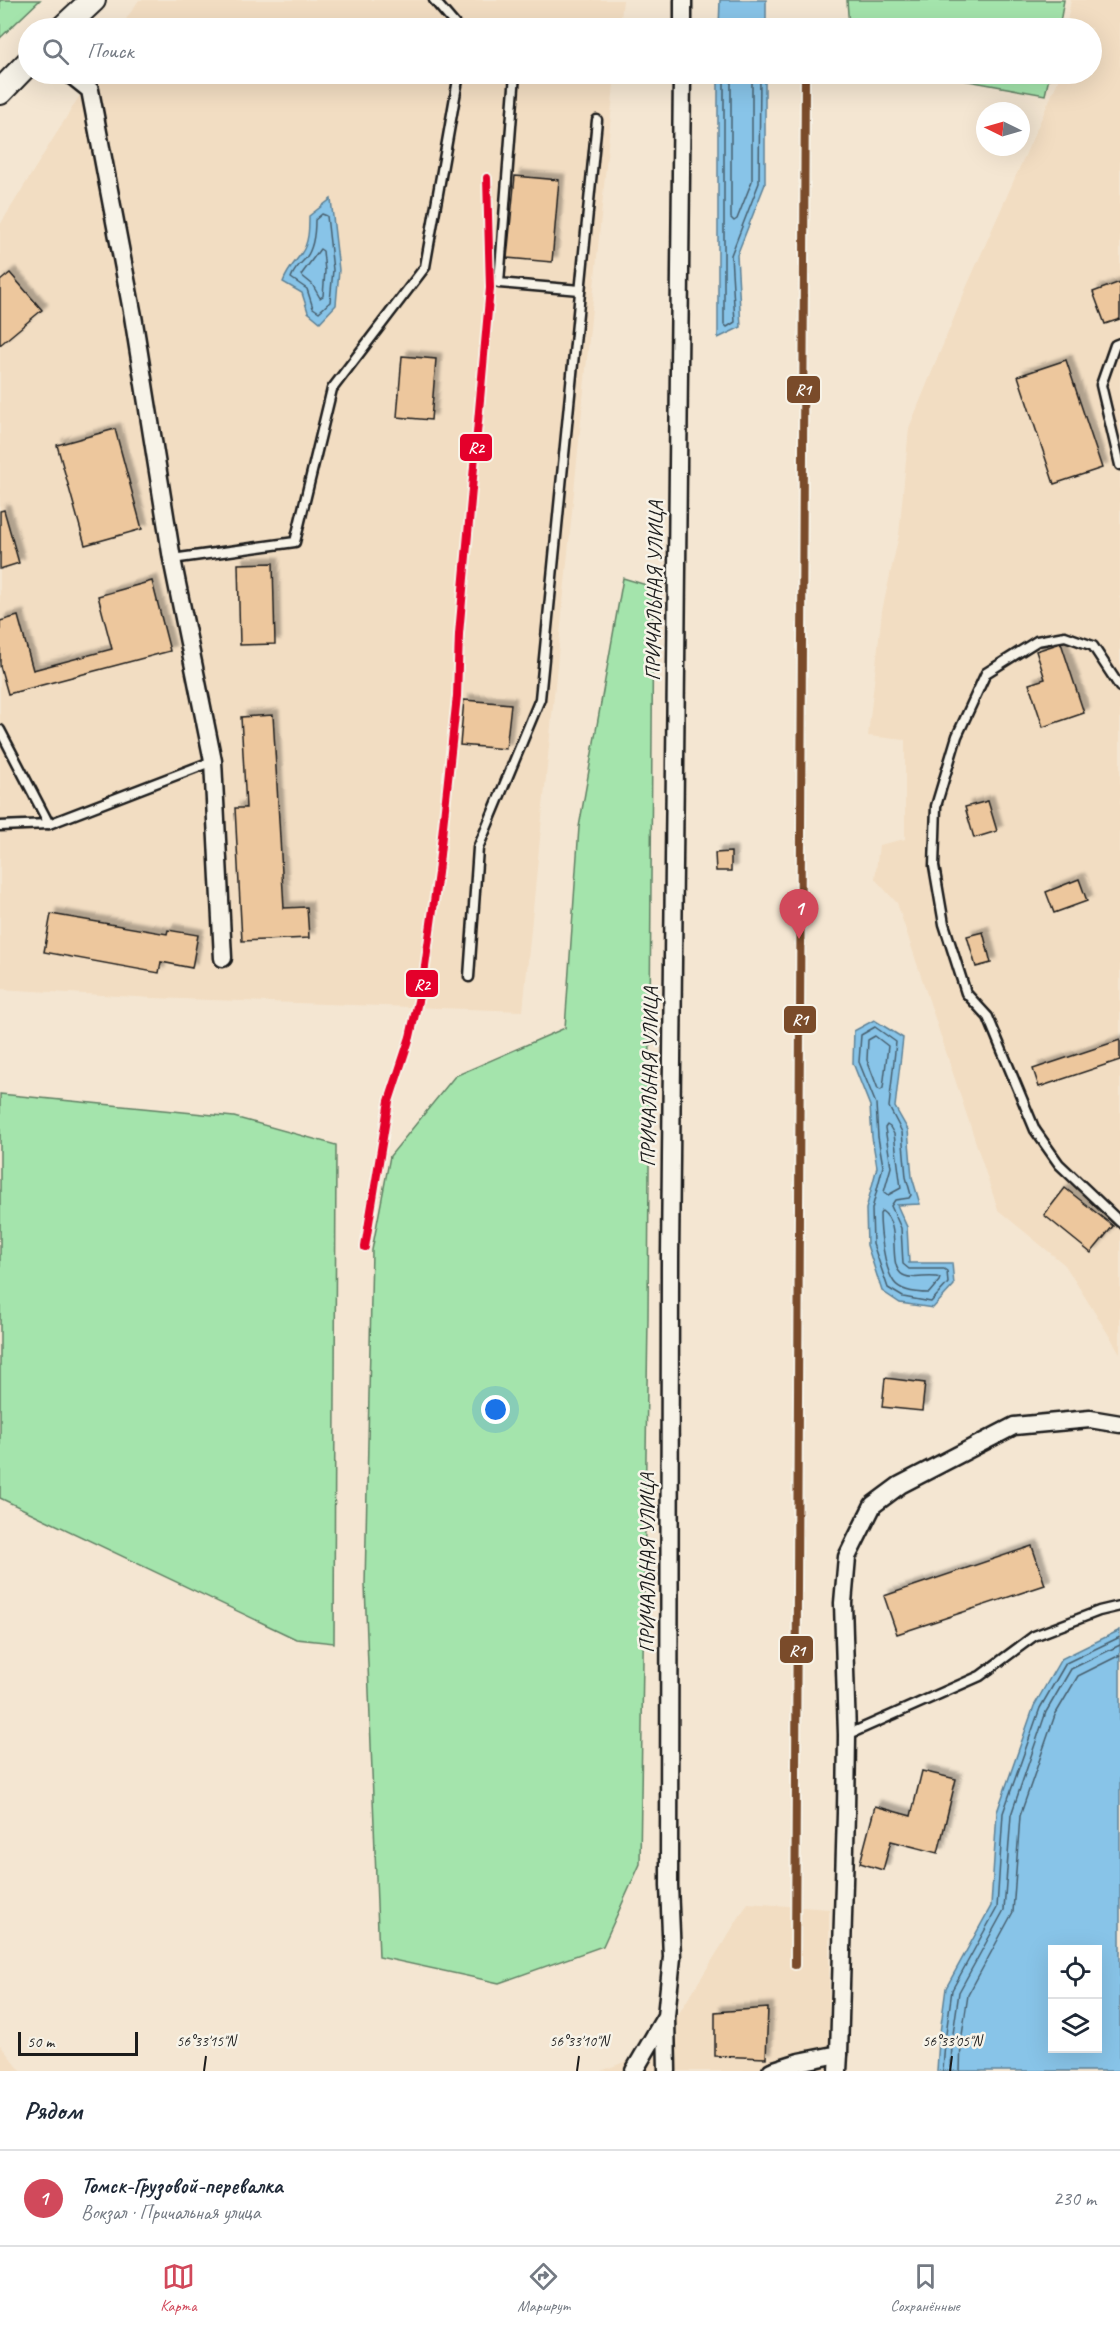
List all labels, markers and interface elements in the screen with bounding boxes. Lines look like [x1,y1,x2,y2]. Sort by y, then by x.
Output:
search box [18,18,1102,84]
icon: search [39,35,72,68]
text: Поиск [87,37,133,65]
north arrow [976,102,1030,156]
line badge: R1 [786,375,821,404]
text: R1 [795,380,813,400]
line badge: R2 [459,433,493,462]
text: R2 [468,438,486,458]
street label: ПРИЧАЛЬНАЯ УЛИЦА [639,499,669,681]
pin: 1 [780,890,818,939]
line badge: R2 [405,969,439,998]
text: R2 [414,975,432,995]
street label: ПРИЧАЛЬНАЯ УЛИЦА [634,985,664,1167]
line badge: R1 [783,1005,817,1034]
text: R1 [792,1010,810,1030]
your location [481,1395,510,1424]
street label: ПРИЧАЛЬНАЯ УЛИЦА [634,1472,660,1653]
line badge: R1 [779,1635,814,1664]
text: R1 [789,1641,807,1661]
map controls [1048,1945,1102,2053]
button: locate [1048,1945,1102,1999]
button: layers [1048,1999,1102,2053]
scale bar [18,2029,138,2056]
text: 50 m [27,2032,54,2052]
text: 56°33'15"N [176,2032,239,2051]
text: 56°33'10"N [549,2032,612,2051]
text: 56°33'05"N [922,2032,985,2051]
text: Рядом [24,2094,82,2127]
text: Томск-Грузовой-перевалка [81,2172,283,2200]
text: 1 [39,2186,48,2211]
text: 230 m [1053,2186,1096,2211]
text: Вокзал · Причальная улица [81,2200,260,2225]
tab: Карта [160,2260,197,2316]
tab: Маршрут [517,2260,570,2316]
tab: Сохранённые [890,2260,960,2316]

